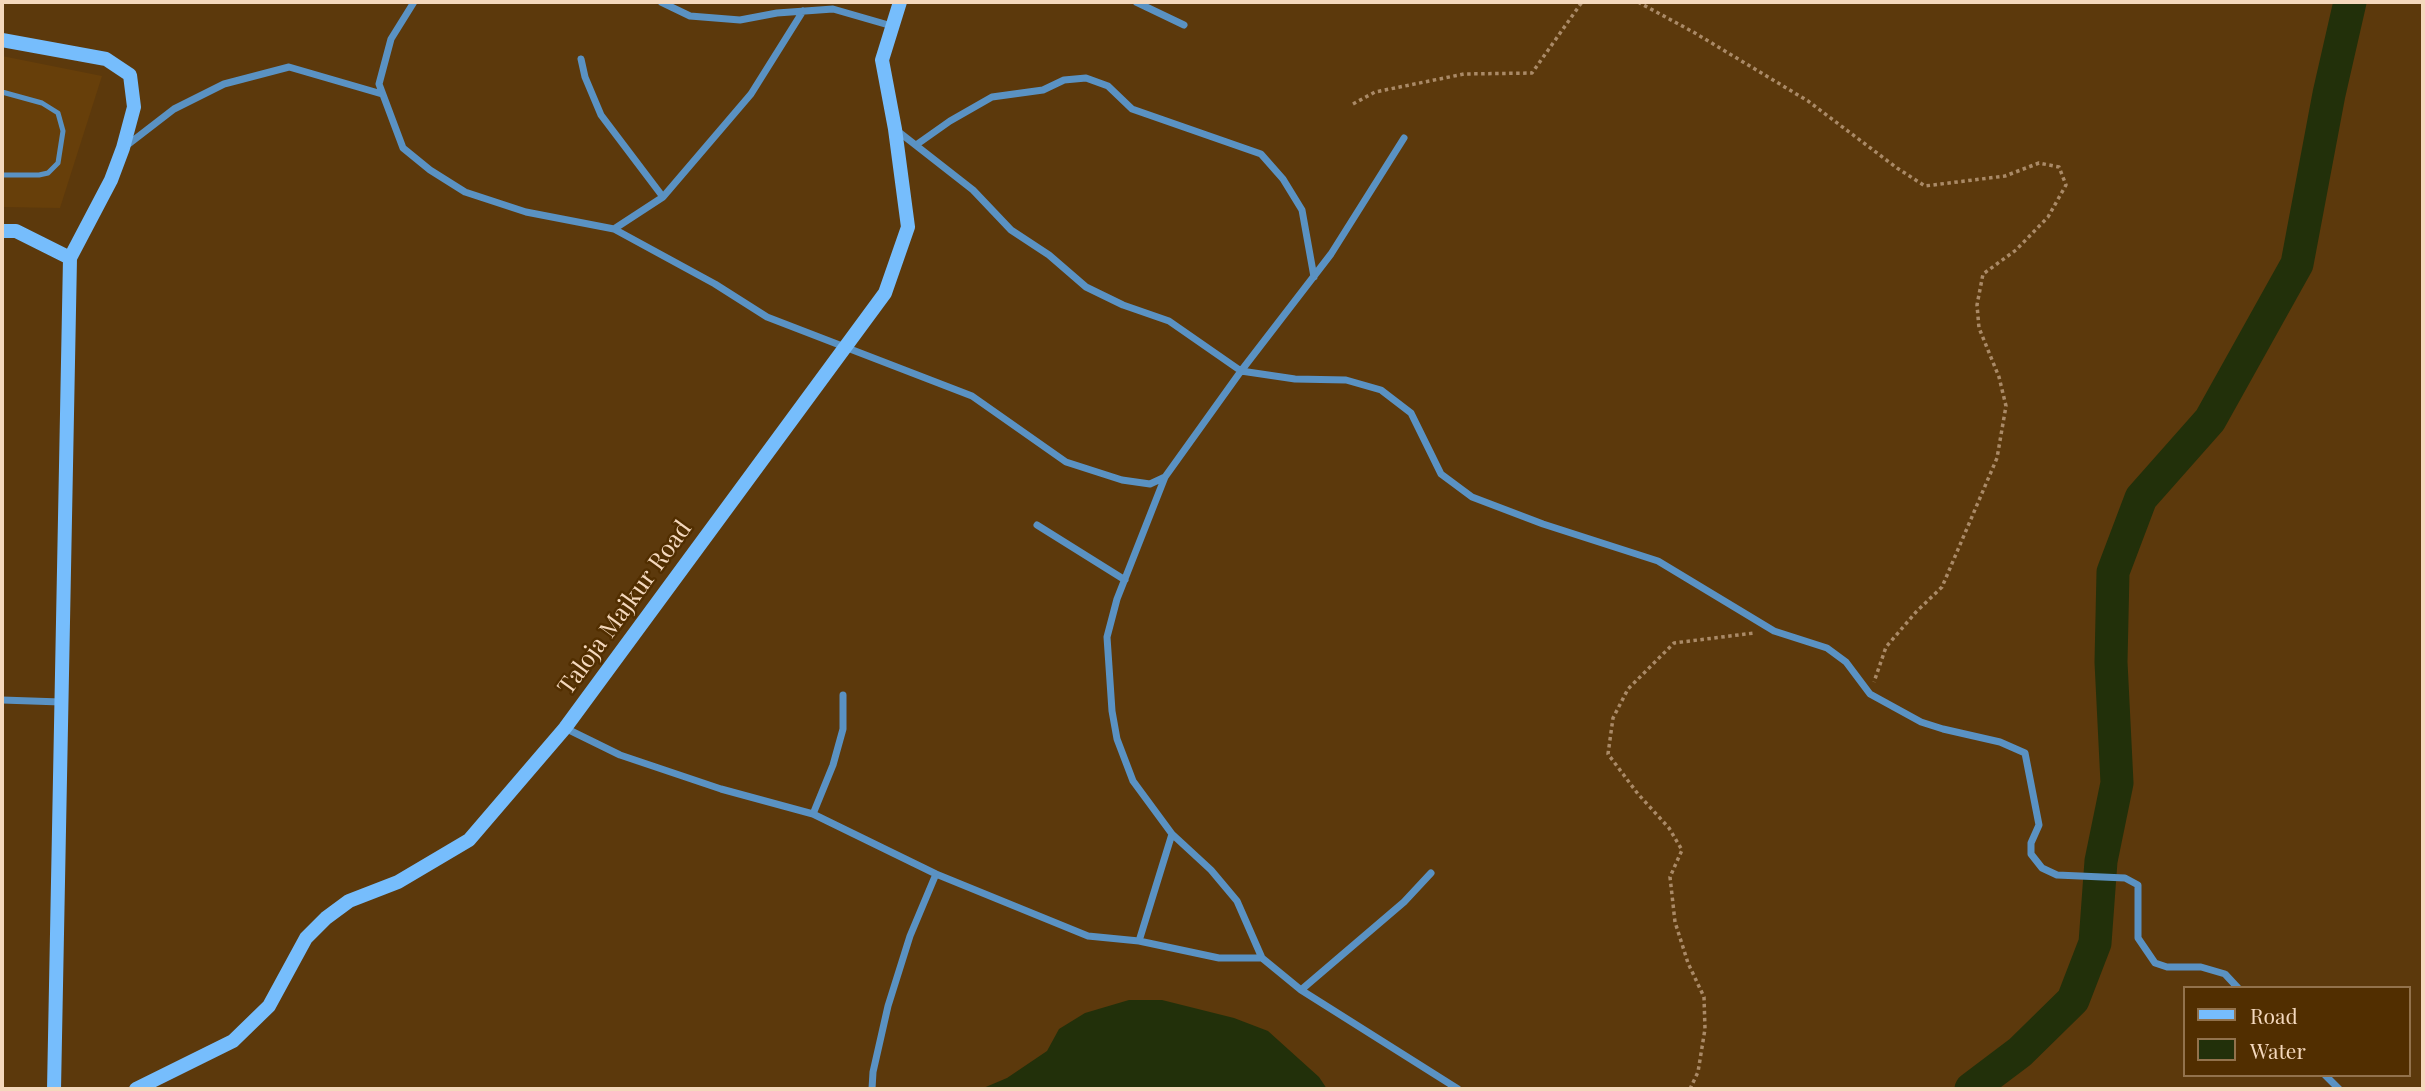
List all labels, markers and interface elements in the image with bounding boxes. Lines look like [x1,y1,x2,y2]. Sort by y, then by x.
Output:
street label: Taloja Majkur Road [552,515,698,701]
legend [2184,986,2411,1077]
text: Road [2250,1001,2298,1029]
text: Water [2250,1036,2306,1064]

